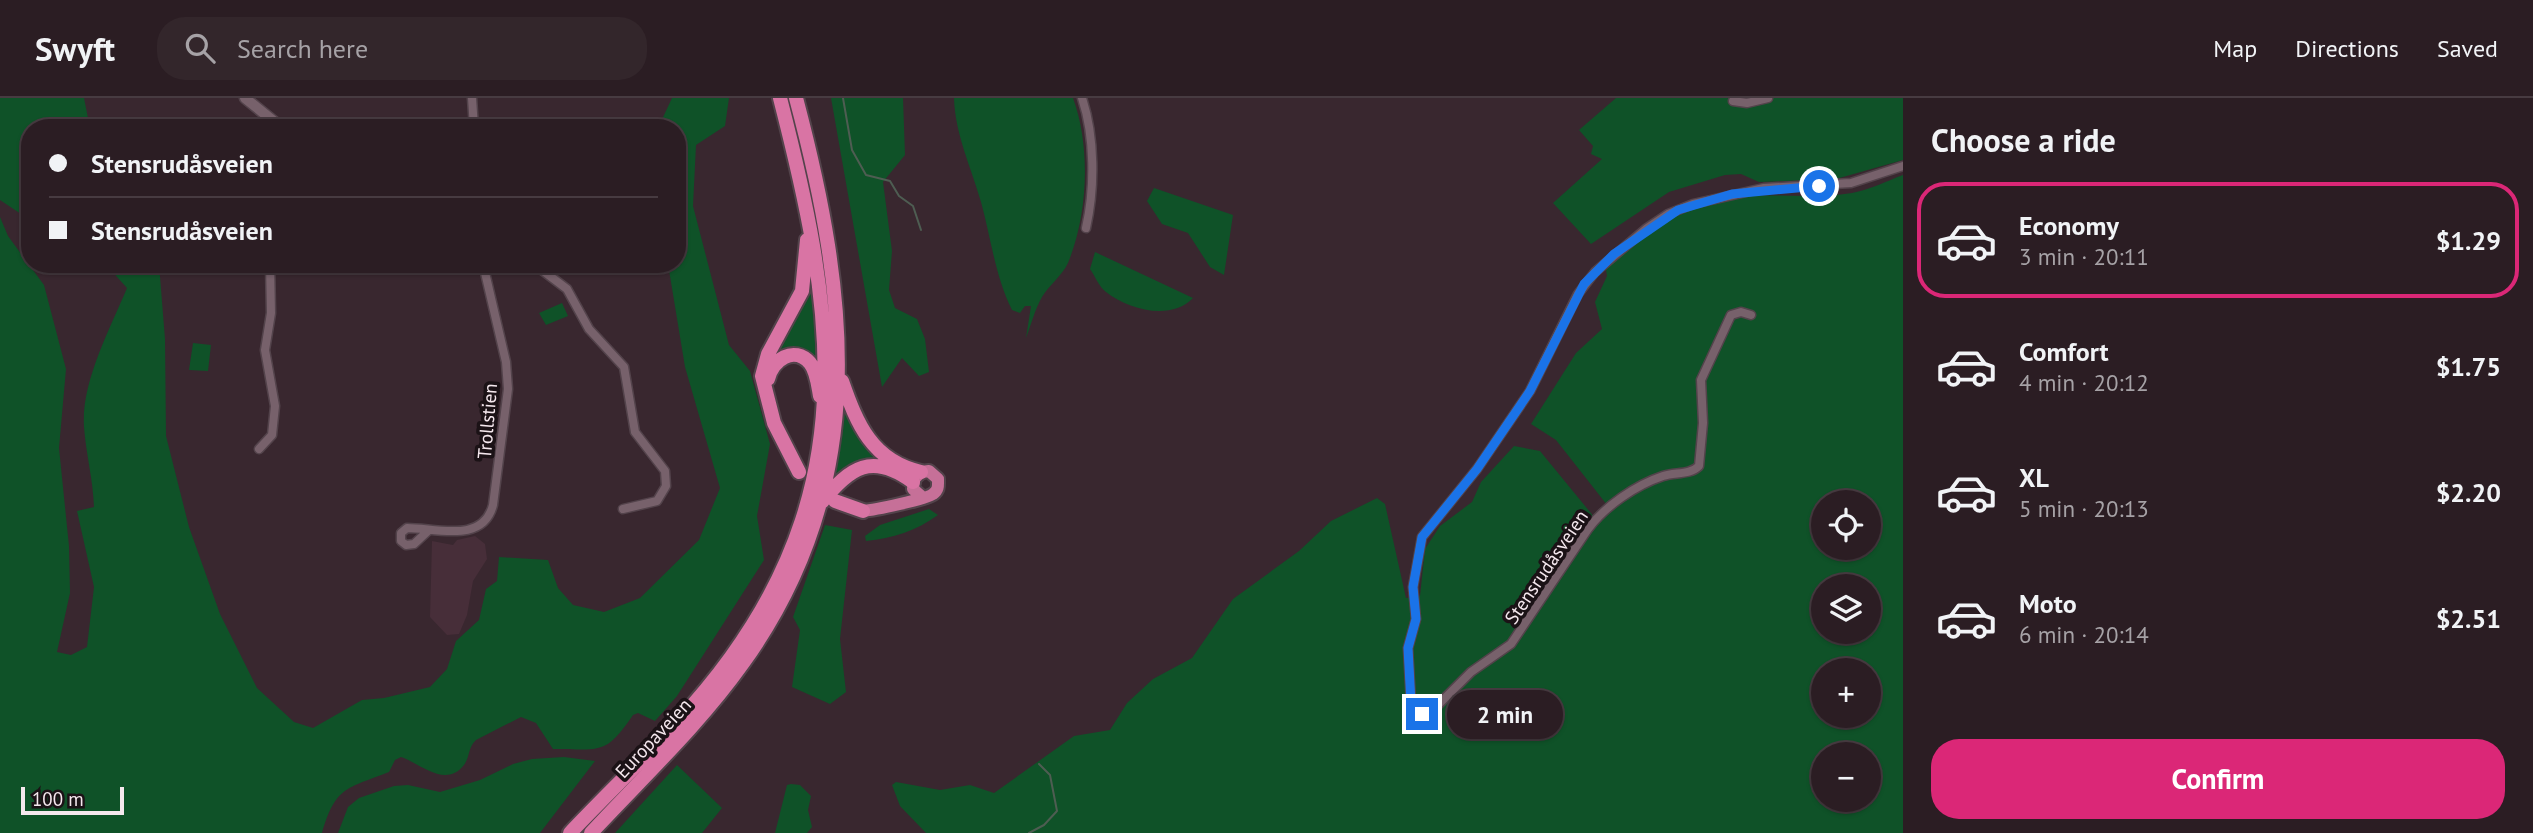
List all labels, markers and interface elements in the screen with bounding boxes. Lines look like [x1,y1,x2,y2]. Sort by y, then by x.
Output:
search box [157,17,647,80]
text: Swyft [35,27,115,70]
icon: search [181,29,219,67]
text: Search here [237,32,368,65]
text: Map [2213,33,2257,64]
text: Directions [2295,33,2399,64]
text: Saved [2437,33,2498,64]
text: Choose a ride [1931,119,2116,161]
text: Stensrudåsveien [91,147,273,180]
route start [1803,170,1835,202]
icon: car [1935,209,1998,272]
text: Economy [2019,209,2119,242]
text: Stensrudåsveien [91,214,273,247]
text: $1.29 [2436,224,2501,257]
text: 3 min · 20:11 [2019,242,2149,271]
icon: car [1935,335,1998,398]
text: Comfort [2019,335,2109,368]
text: $1.75 [2436,350,2501,383]
text: 4 min · 20:12 [2019,368,2149,397]
street label: Trollstien [472,382,502,460]
icon: car [1935,461,1998,524]
text: XL [2019,461,2049,494]
text: $2.20 [2436,476,2501,509]
map controls [1811,490,1881,812]
button: locate [1811,490,1881,560]
text: 5 min · 20:13 [2019,494,2149,523]
street label: Stensrudåsveien [1499,505,1593,629]
button: layers [1811,574,1881,644]
icon: car [1935,587,1998,650]
text: Moto [2019,587,2077,620]
text: $2.51 [2436,602,2501,635]
text: 6 min · 20:14 [2019,620,2149,649]
button: + [1811,658,1881,728]
callout: 2 min [1446,690,1562,738]
street label: Europaveien [610,693,696,783]
route end [1406,698,1438,730]
text: 2 min [1477,700,1533,729]
button: Confirm [1931,739,2505,819]
button: − [1811,742,1881,812]
scale bar [21,784,124,816]
text: 100 m [32,787,84,811]

